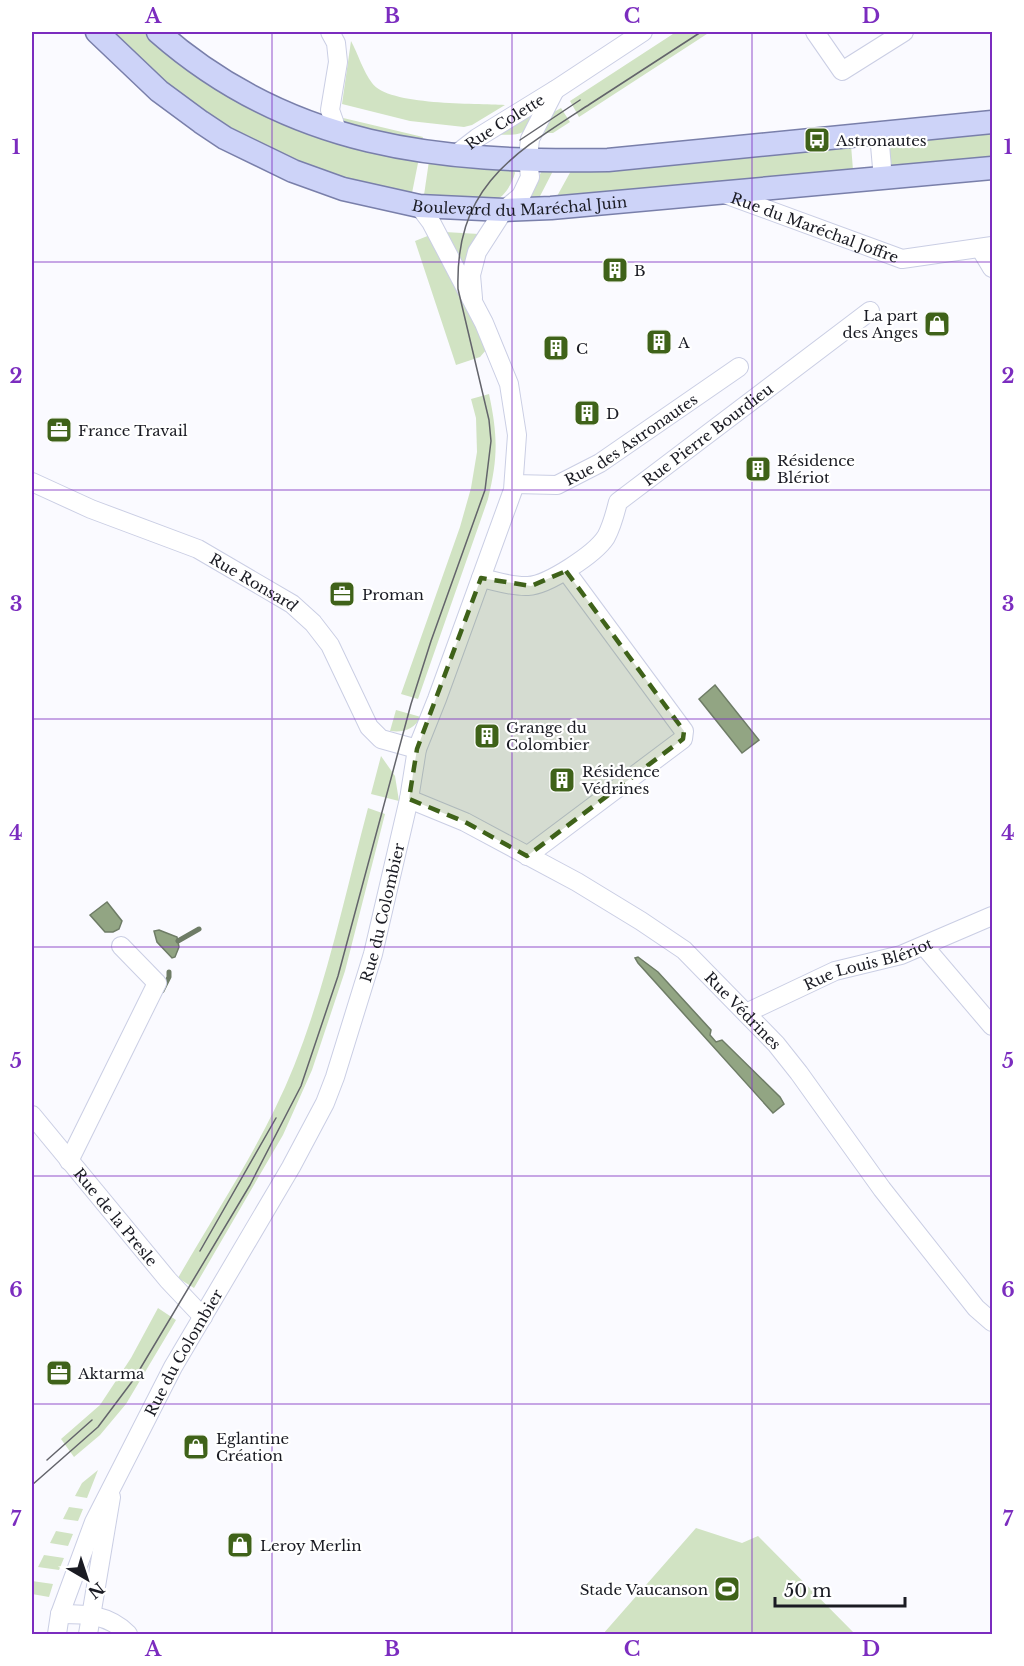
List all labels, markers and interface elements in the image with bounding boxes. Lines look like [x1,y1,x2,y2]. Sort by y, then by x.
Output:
text: A [144,4,162,28]
text: B [384,4,400,28]
text: C [624,4,640,28]
text: D [862,4,880,28]
street label: Rue Colette [461,89,548,153]
bus stop icon: Astronautes [802,125,832,155]
place label: Astronautes [835,131,927,150]
text: 1 [12,135,21,159]
text: 1 [1004,135,1013,159]
street label: Rue du Maréchal Joffre [728,188,901,267]
street label: Boulevard du Maréchal Juin [410,192,628,220]
building icon: B [600,255,630,285]
place label: B [634,261,646,280]
place label: La part des Anges [843,306,918,342]
shop icon: La part des Anges [922,309,952,339]
building icon: A [644,327,674,357]
building icon: C [541,333,571,363]
place label: A [677,333,690,352]
place label: C [576,339,588,358]
text: 2 [9,364,23,388]
text: 2 [1001,364,1015,388]
street label: Rue Pierre Bourdieu [639,379,776,490]
street label: Rue des Astronautes [561,389,701,489]
building icon: D [572,398,602,428]
place label: D [606,404,619,423]
office icon: France Travail [44,415,74,445]
place label: France Travail [78,421,188,440]
place label: Résidence Blériot [777,451,855,487]
building icon: Résidence Blériot [743,454,773,484]
street label: Rue Ronsard [207,549,302,615]
office icon: Proman [327,579,357,609]
place label: Proman [362,585,424,604]
text: 3 [10,592,22,616]
text: 3 [1002,592,1014,616]
place label: Grange du Colombier [506,718,590,754]
building icon: Grange du Colombier [472,721,502,751]
place label: Résidence Védrines [581,762,660,798]
building icon: Résidence Védrines [547,765,577,795]
text: 4 [9,821,23,845]
text: 4 [1001,821,1015,845]
street label: Rue du Colombier [355,840,408,984]
street label: Rue Louis Blériot [800,933,935,994]
street label: Rue Védrines [701,968,786,1053]
text: 5 [10,1049,22,1073]
text: 5 [1002,1049,1014,1073]
street label: Rue de la Presle [70,1164,162,1270]
text: 6 [9,1278,23,1302]
text: 6 [1001,1278,1015,1302]
street label: Rue du Colombier [140,1285,227,1419]
office icon: Aktarma [44,1358,74,1388]
place label: Aktarma [77,1364,145,1383]
place label: Eglantine Création [216,1429,289,1465]
shop icon: Eglantine Création [181,1432,211,1462]
text: 7 [11,1507,22,1531]
text: 7 [1003,1507,1014,1531]
shop icon: Leroy Merlin [225,1530,255,1560]
place label: Leroy Merlin [260,1536,362,1555]
north arrow [57,1549,117,1609]
scale bar [775,1570,906,1608]
sports icon: Stade Vaucanson [712,1574,742,1604]
text: N [84,1578,109,1603]
place label: Stade Vaucanson [580,1580,708,1599]
text: 50 m [784,1580,832,1602]
text: A [144,1637,162,1661]
text: B [384,1637,400,1661]
text: C [624,1637,640,1661]
text: D [862,1637,880,1661]

